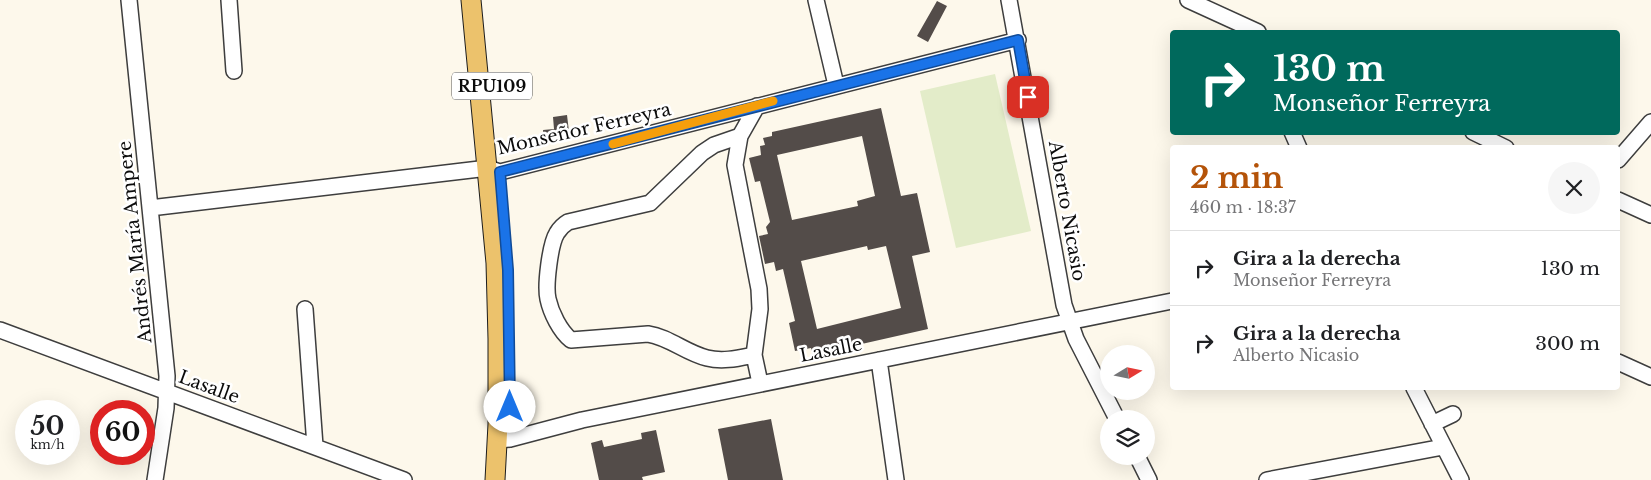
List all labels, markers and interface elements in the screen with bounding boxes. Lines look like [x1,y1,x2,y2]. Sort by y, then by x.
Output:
text: 130 m [1273,47,1385,90]
icon: right [1190,50,1255,115]
road number: RPU109 [452,72,532,100]
pin [1007,76,1049,118]
icon: arrive [1014,83,1042,111]
text: Monseñor Ferreyra [1273,90,1491,117]
street label: Monseñor Ferreyra [495,98,673,160]
street label: Alberto Nicasio [1044,138,1090,283]
street label: Andrés María Ampere [113,140,157,345]
text: 2 min [1190,159,1283,196]
button: close [1548,162,1600,214]
text: 460 m · 18:37 [1190,197,1296,217]
text: Gira a la derecha [1233,247,1401,270]
icon: right [1190,254,1218,282]
text: 130 m [1540,257,1600,280]
text: Monseñor Ferreyra [1233,270,1391,290]
text: Gira a la derecha [1233,322,1401,345]
icon: right [1190,329,1218,357]
text: 300 m [1535,332,1600,355]
street label: Lasalle [798,333,864,367]
north arrow [1100,345,1155,400]
map controls [1100,345,1155,465]
text: Alberto Nicasio [1233,345,1359,365]
street label: Lasalle [176,366,242,408]
position arrow [483,380,535,432]
speed limit sign: 60 [90,400,155,465]
button: layers [1100,410,1155,465]
text: 50 [31,411,64,442]
text: km/h [30,437,65,452]

